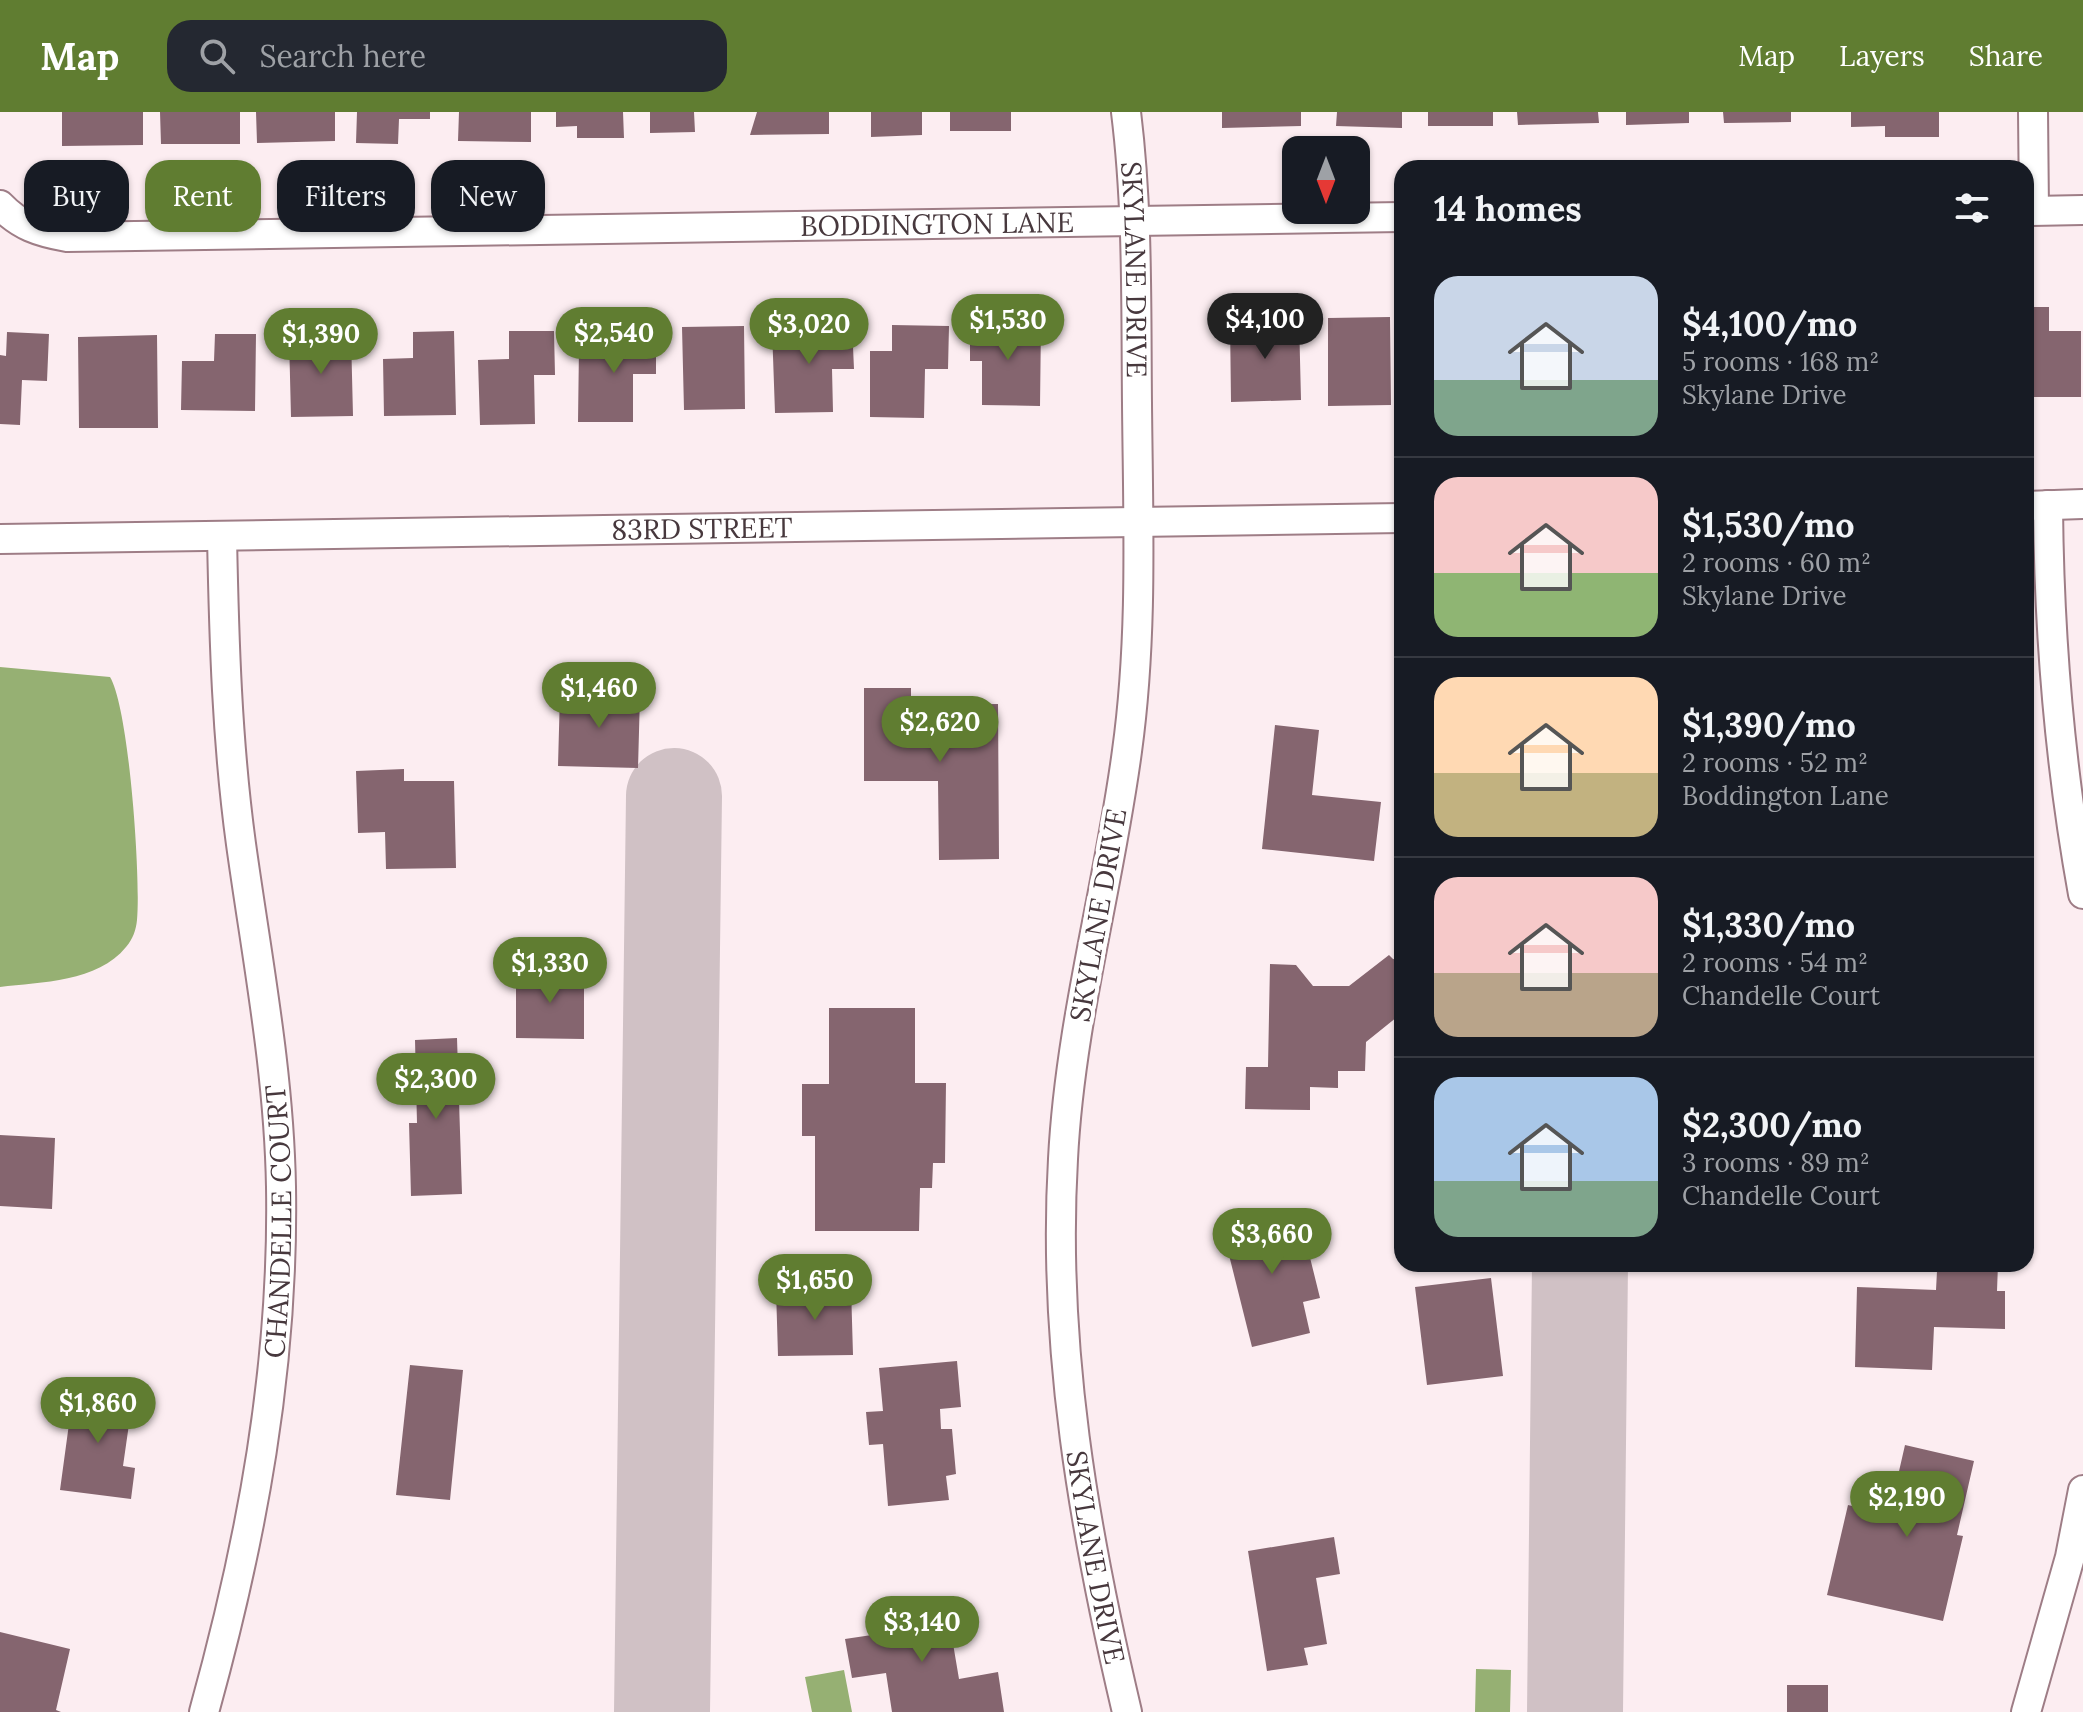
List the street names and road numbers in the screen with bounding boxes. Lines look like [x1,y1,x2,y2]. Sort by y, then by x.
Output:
street label: SKYLANE DRIVE [1113,160,1155,378]
street label: BODDINGTON LANE [800,204,1074,244]
street label: 83RD STREET [611,509,793,548]
street label: SKYLANE DRIVE [1061,805,1135,1025]
street label: CHANDELLE COURT [256,1083,299,1360]
street label: SKYLANE DRIVE [1059,1448,1133,1668]

